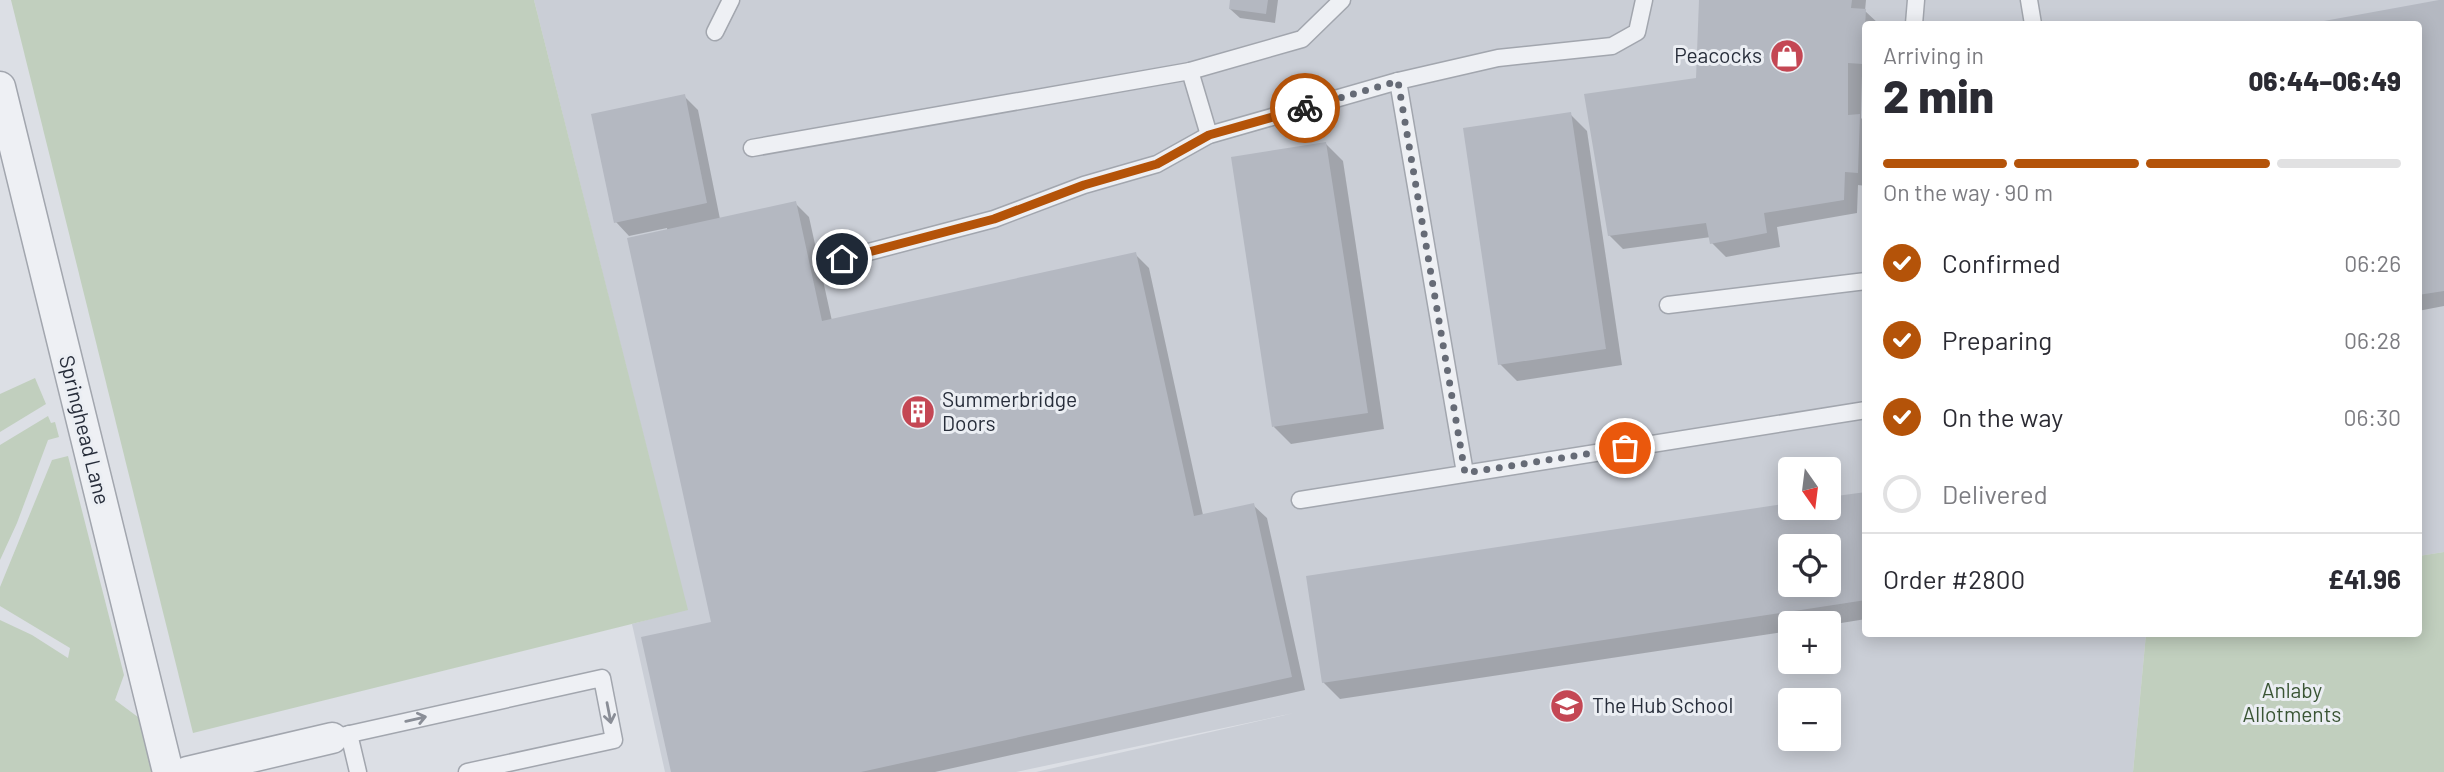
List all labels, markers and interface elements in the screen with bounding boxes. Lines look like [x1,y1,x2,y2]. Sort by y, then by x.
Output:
shop icon: Peacocks [1768,37,1806,75]
text: Arriving in [1883,41,1984,69]
place label: Peacocks [1674,42,1762,67]
text: 06:44–06:49 [2248,65,2401,96]
text: 2 min [1883,67,1994,122]
courier [1270,73,1340,143]
icon: bike [1286,89,1324,127]
text: On the way · 90 m [1883,178,2053,206]
pin [812,229,872,289]
icon: home [823,240,861,278]
icon: check [1883,244,1921,282]
text: Confirmed [1942,247,2061,278]
text: 06:26 [2344,249,2401,277]
icon: check [1883,321,1921,359]
text: Preparing [1942,324,2052,355]
text: 06:28 [2344,326,2401,354]
street label: Springhead Lane [55,352,116,507]
place label: Summerbridge Doors [942,386,1077,435]
building icon: Summerbridge Doors [899,393,937,431]
icon: check [1883,398,1921,436]
text: On the way [1942,401,2063,432]
text: 06:30 [2344,403,2401,431]
pin [1595,418,1655,478]
icon: bag [1606,429,1644,467]
north arrow [1778,457,1841,520]
map controls [1778,457,1841,751]
text: Delivered [1942,478,2048,509]
button: locate [1778,534,1841,597]
text: Order #2800 [1883,563,2025,594]
text: £41.96 [2328,563,2401,594]
button: + [1778,611,1841,674]
park label: Anlaby Allotments [2243,677,2341,726]
school or university icon: The Hub School [1548,687,1586,725]
button: − [1778,688,1841,751]
place label: The Hub School [1592,692,1733,717]
one-way arrow [603,701,616,724]
one-way arrow [404,712,427,726]

